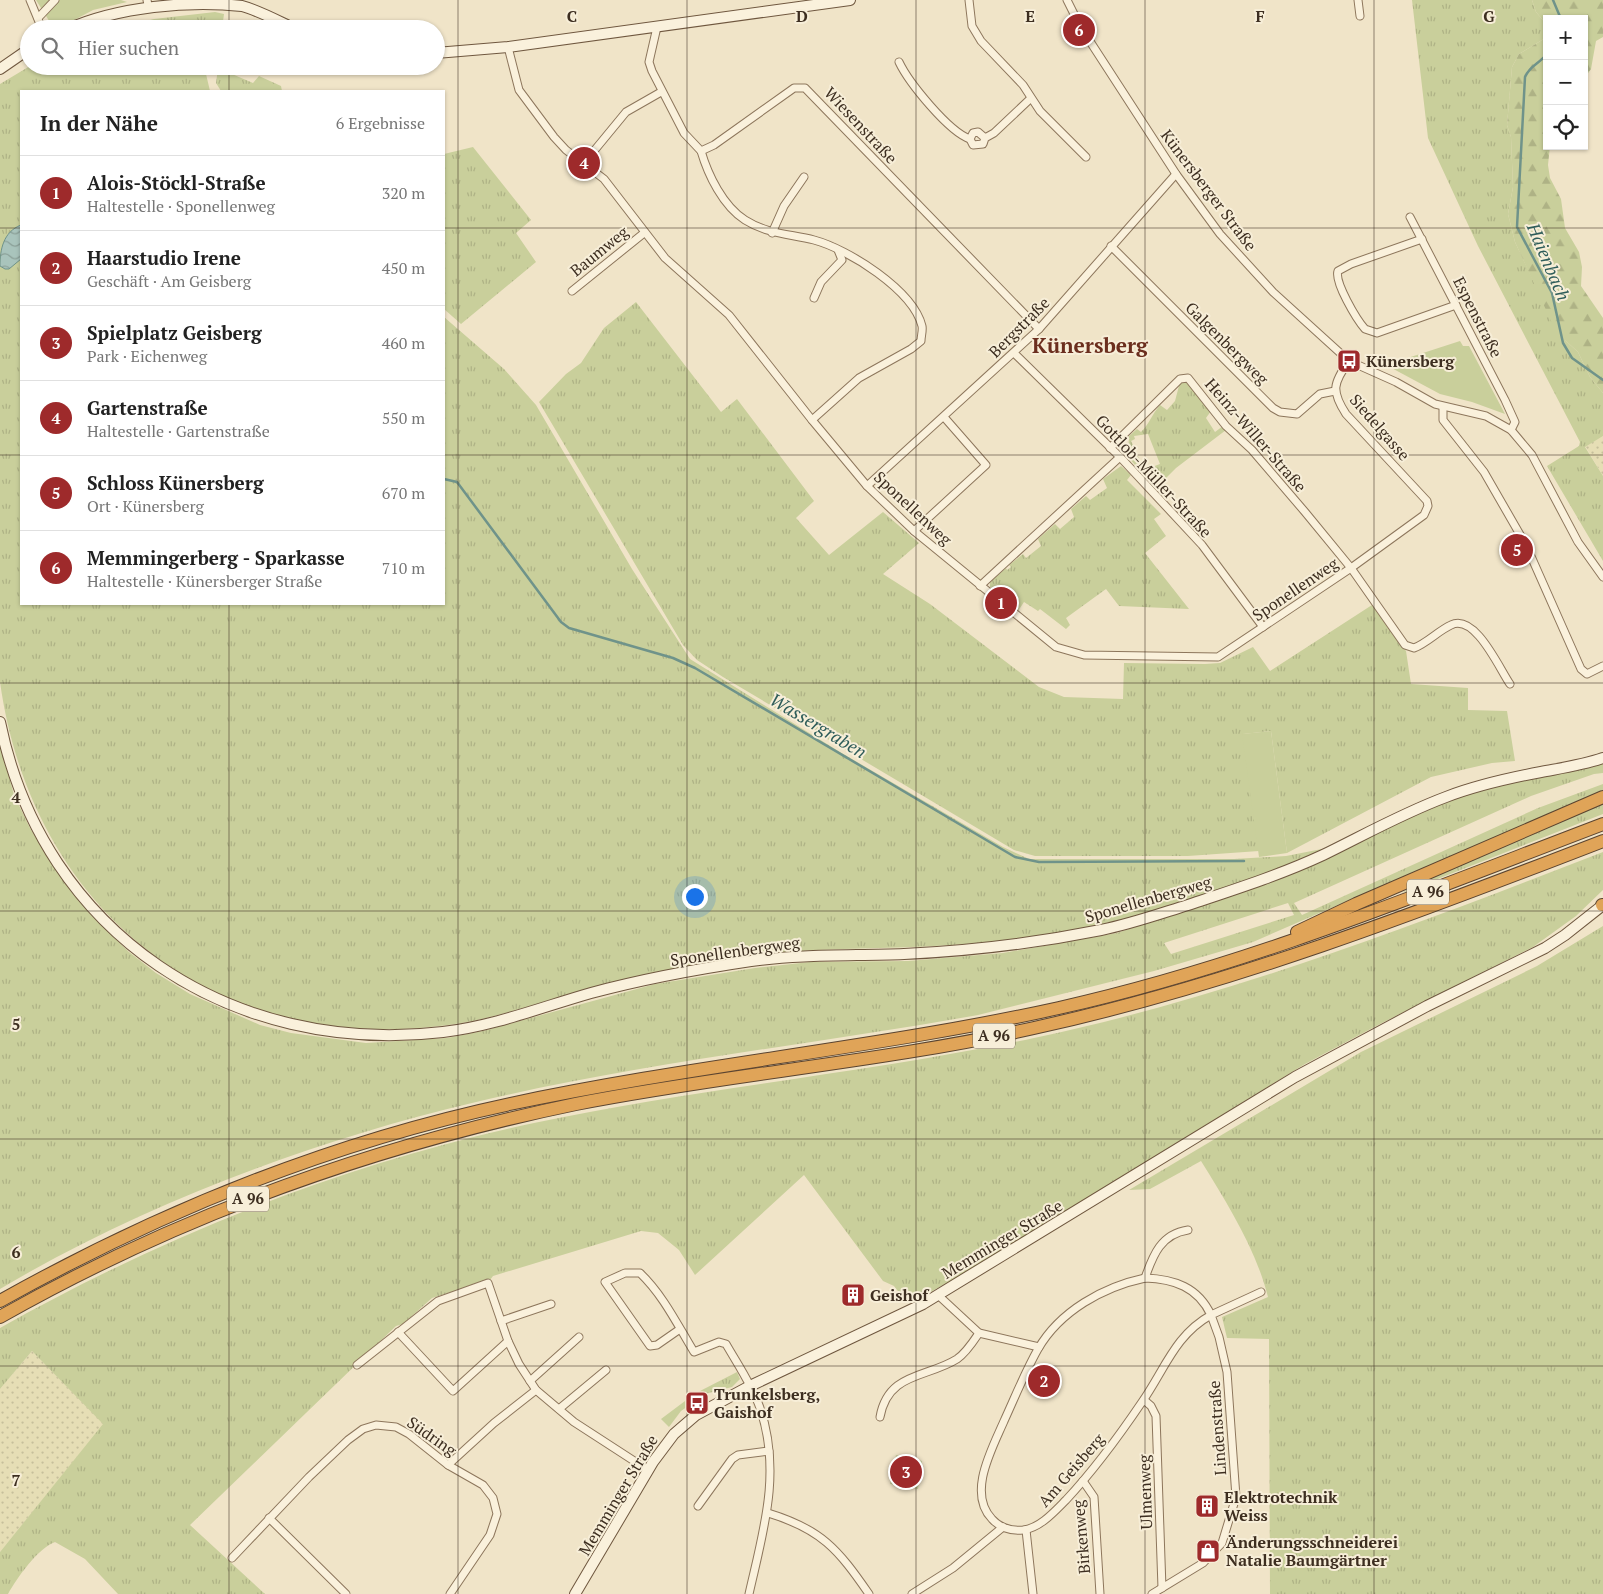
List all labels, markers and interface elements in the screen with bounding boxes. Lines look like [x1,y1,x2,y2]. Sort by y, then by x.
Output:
text: C [567,5,577,27]
text: D [796,5,808,27]
text: E [1025,5,1035,27]
text: F [1255,5,1265,27]
text: G [1483,5,1495,27]
pin: 6 [1063,11,1095,49]
map controls [1543,15,1588,150]
button: + [1543,15,1588,60]
search box [20,20,445,75]
icon: search [38,34,66,62]
text: Hier suchen [78,35,179,60]
button: − [1543,60,1588,105]
street label: Wiesenstraße [820,82,902,168]
button: locate [1543,105,1588,150]
text: In der Nähe [40,109,158,137]
text: 6 Ergebnisse [336,112,425,134]
street label: Künersberger Straße [1156,125,1262,255]
pin: 4 [568,144,600,182]
text: Alois-Stöckl-Straße [87,170,266,195]
text: 1 [51,182,61,204]
text: 320 m [382,182,425,204]
text: Haltestelle · Sponellenweg [87,195,275,217]
water label: Haienbach [1521,218,1576,304]
street label: Baumweg [565,220,633,281]
text: Haarstudio Irene [87,245,241,270]
text: 2 [51,257,61,279]
text: 450 m [382,257,425,279]
text: Geschäft · Am Geisberg [87,270,251,292]
street label: Espenstraße [1448,273,1508,361]
street label: Bergstraße [984,292,1054,362]
street label: Galgenbergweg [1181,297,1274,390]
text: Spielplatz Geisberg [87,320,262,345]
district label: Künersberg [1032,331,1149,359]
text: 3 [51,332,61,354]
text: 460 m [382,332,425,354]
text: Park · Eichenweg [87,345,207,367]
bus stop icon: Künersberg [1336,348,1362,374]
place label: Künersberg [1366,350,1455,372]
street label: Heinz-Willer-Straße [1200,373,1312,497]
street label: Siedelgasse [1345,389,1415,465]
text: Gartenstraße [87,395,208,420]
text: 4 [51,407,61,429]
text: 550 m [382,407,425,429]
street label: Gottlob-Müller-Straße [1091,410,1217,542]
text: Haltestelle · Gartenstraße [87,420,270,442]
street label: Sponellenweg [869,466,957,550]
text: Schloss Künersberg [87,470,264,495]
text: 5 [51,482,61,504]
text: 670 m [382,482,425,504]
text: Ort · Künersberg [87,495,204,517]
pin: 5 [1501,531,1533,569]
text: Memmingerberg - Sparkasse [87,545,345,570]
street label: Sponellenweg [1248,552,1343,626]
text: 6 [51,557,61,579]
text: 710 m [382,557,425,579]
text: Haltestelle · Künersberger Straße [87,570,322,592]
pin: 1 [985,584,1017,622]
water label: Wassergraben [766,687,871,763]
text: 4 [11,786,21,808]
street label: Sponellenbergweg [1082,870,1214,928]
road number: A 96 [1407,880,1449,904]
your location [682,884,708,910]
street label: Sponellenbergweg [669,931,802,971]
text: 5 [11,1013,21,1035]
road number: A 96 [973,1024,1015,1048]
road number: A 96 [227,1186,269,1212]
street label: Memminger Straße [937,1194,1067,1284]
text: 6 [11,1241,21,1263]
building icon: Geishof [840,1282,866,1308]
place label: Geishof [870,1284,930,1306]
pin: 2 [1028,1362,1060,1400]
street label: Lindenstraße [1203,1380,1231,1476]
place label: Trunkelsberg, Gaishof [714,1383,820,1423]
bus stop icon: Trunkelsberg, Gaishof [684,1390,710,1416]
street label: Südring [403,1411,462,1461]
street label: Am Geisberg [1033,1428,1109,1511]
street label: Memminger Straße [573,1430,663,1560]
pin: 3 [890,1453,922,1491]
street label: Ulmenweg [1133,1454,1157,1530]
text: 7 [11,1469,21,1491]
place label: Elektrotechnik Weiss [1224,1486,1338,1526]
building icon: Elektrotechnik Weiss [1194,1493,1220,1519]
street label: Birkenweg [1067,1498,1095,1575]
place label: Änderungsschneiderei Natalie Baumgärtner [1226,1531,1398,1571]
shop icon: Änderungsschneiderei Natalie Baumgärtner [1195,1538,1221,1564]

